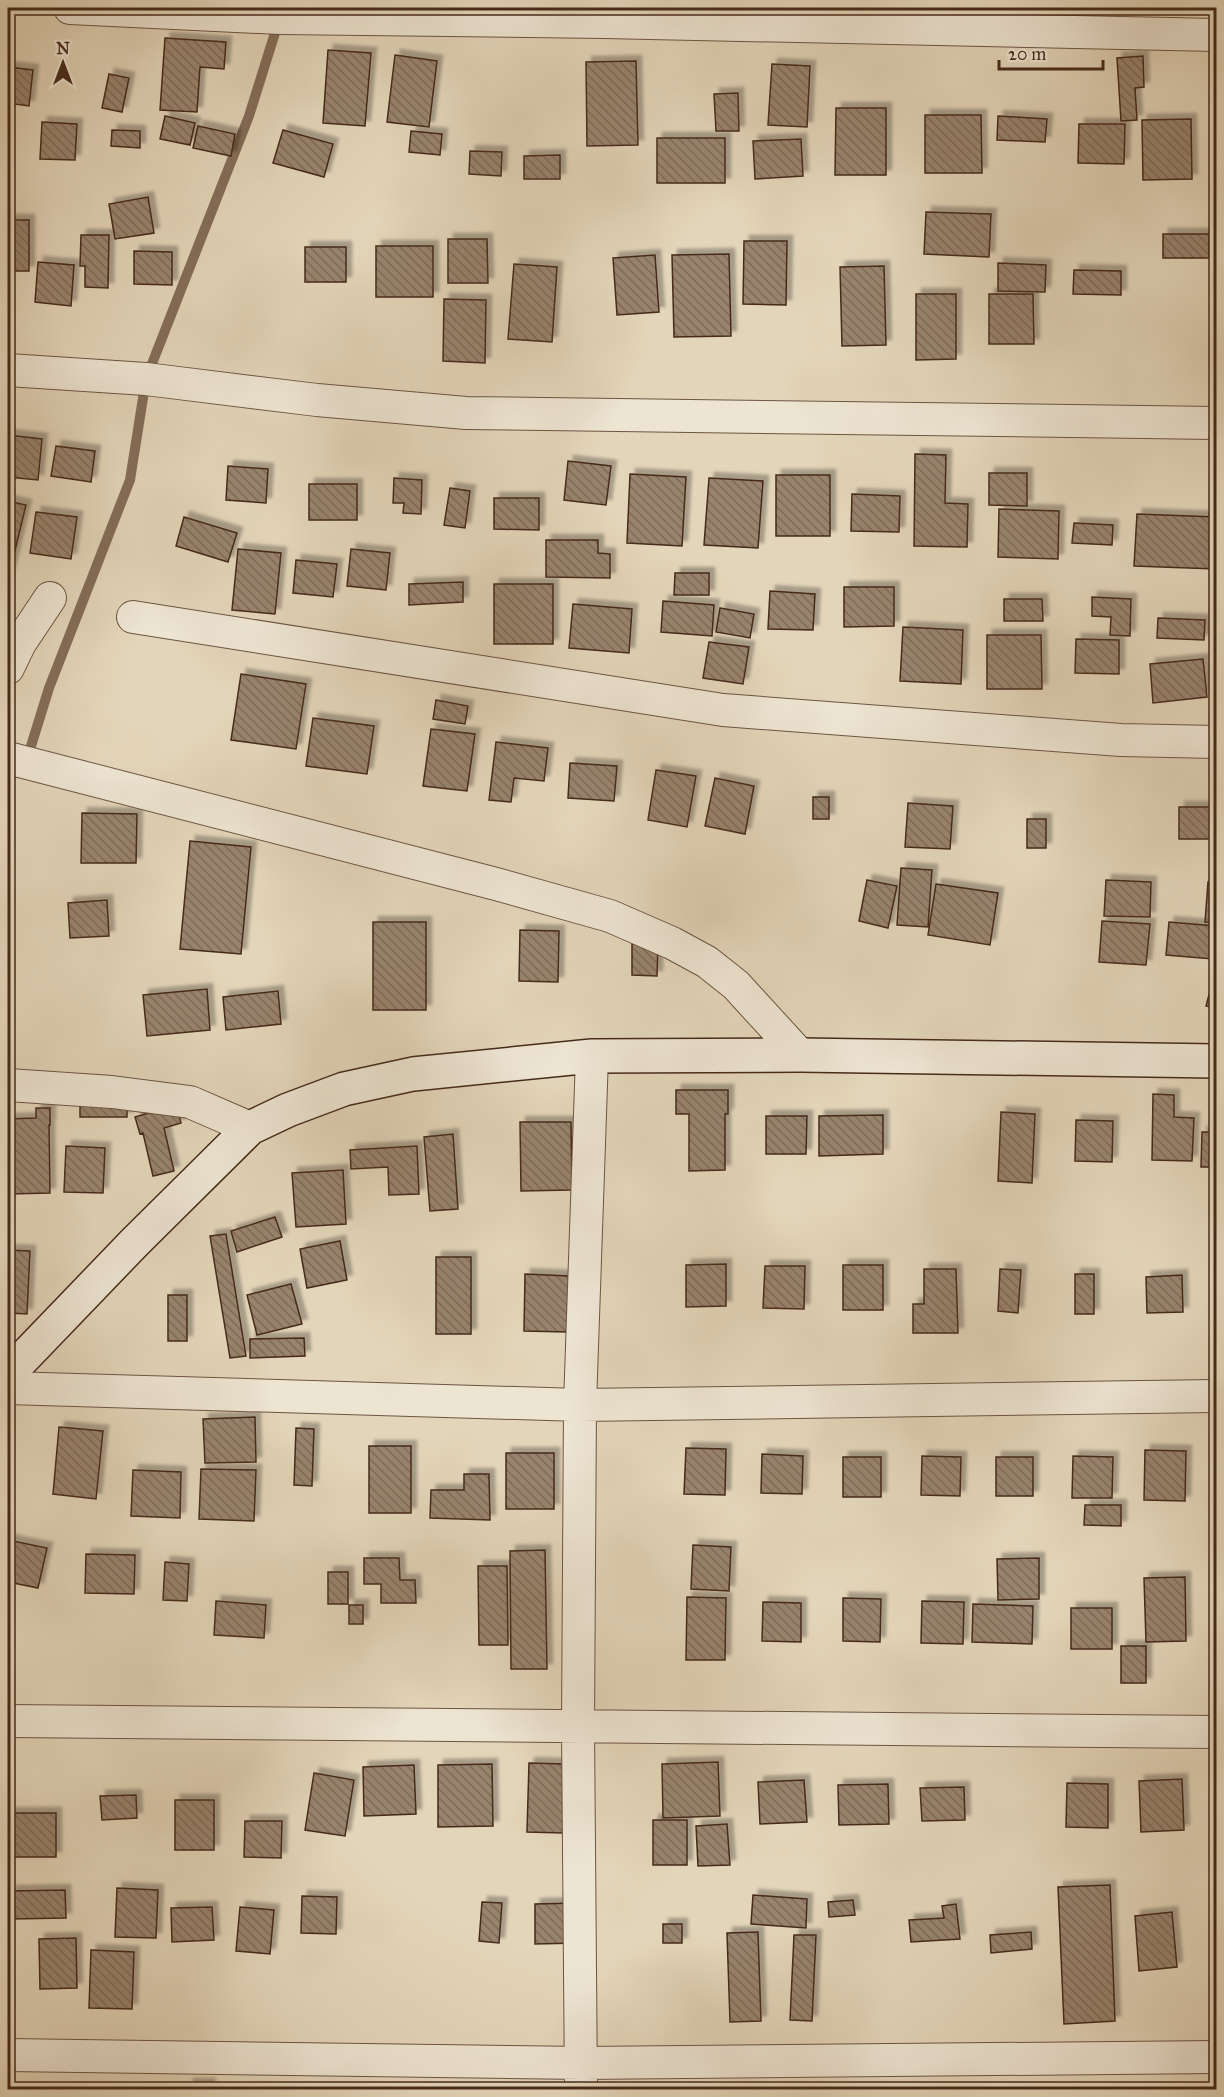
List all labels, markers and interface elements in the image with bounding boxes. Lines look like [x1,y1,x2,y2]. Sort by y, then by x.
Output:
north arrow [33,33,93,93]
scale bar [999,33,1102,71]
text: N [56,39,70,58]
text: 20 m [1008,43,1046,65]

